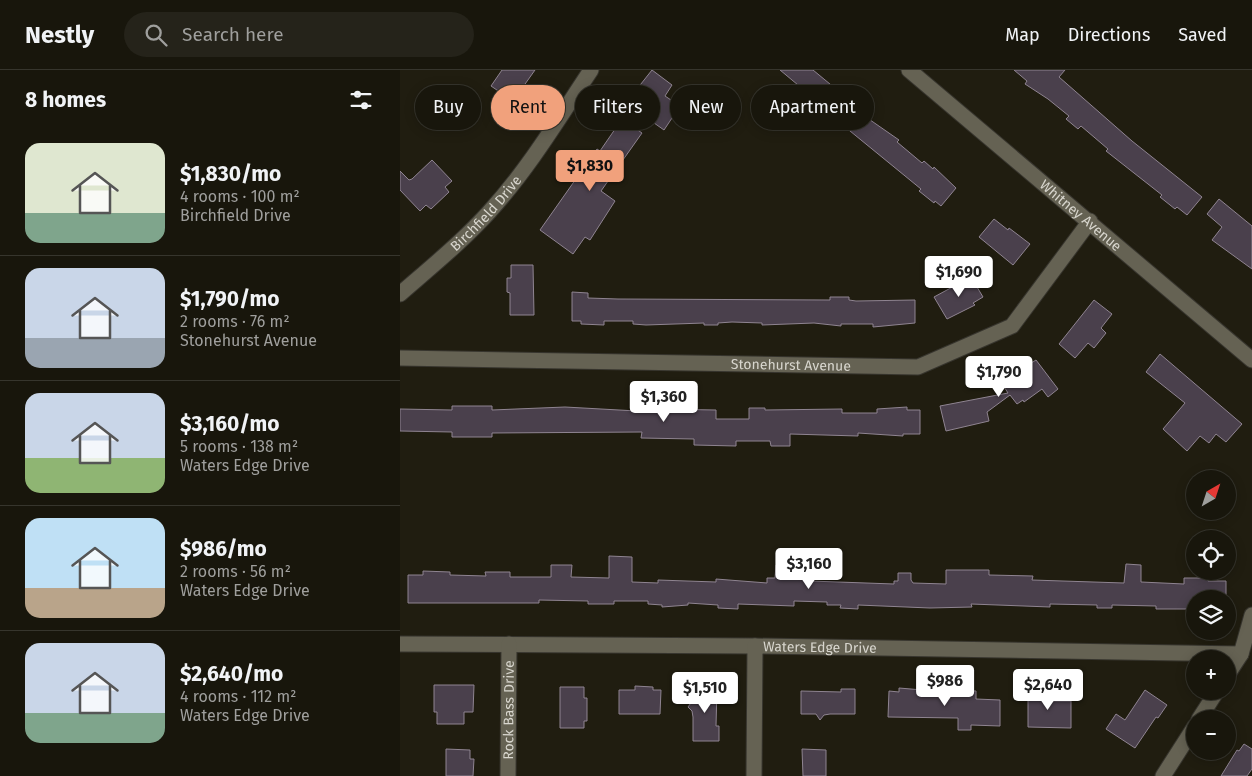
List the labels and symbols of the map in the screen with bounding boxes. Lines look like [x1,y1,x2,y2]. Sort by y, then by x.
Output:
pin: $1,830 [549,150,631,192]
street label: Birchfield Drive [447,172,525,255]
street label: Whitney Avenue [1036,176,1125,255]
pin: $1,690 [918,256,1000,298]
street label: Stonehurst Avenue [731,356,851,375]
pin: $1,790 [958,356,1040,398]
pin: $1,360 [623,380,705,423]
north arrow [1186,470,1236,520]
pin: $3,160 [768,548,850,590]
street label: Waters Edge Drive [763,638,877,657]
street label: Rock Bass Drive [500,660,518,760]
pin: $986 [915,664,975,707]
pin: $2,640 [1007,668,1089,711]
pin: $1,510 [664,672,746,714]

